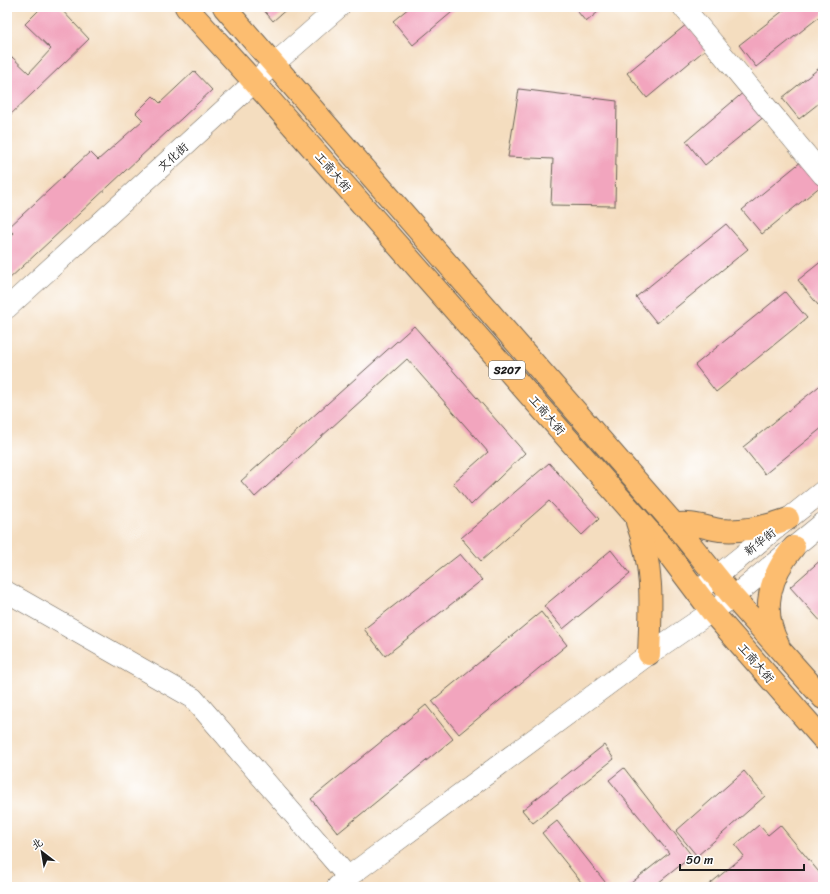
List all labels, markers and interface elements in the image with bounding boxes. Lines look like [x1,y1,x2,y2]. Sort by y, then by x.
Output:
street label: 文化街 [152,137,194,177]
street label: 工商大街 [309,147,357,197]
road number: S207 [489,361,525,379]
street label: 工商大街 [523,390,571,440]
street label: 新华街 [739,522,781,562]
street label: 工商大街 [732,638,780,688]
north arrow [22,832,62,872]
text: 北 [27,833,47,855]
scale bar [680,846,804,872]
text: 50 m [686,849,713,871]

